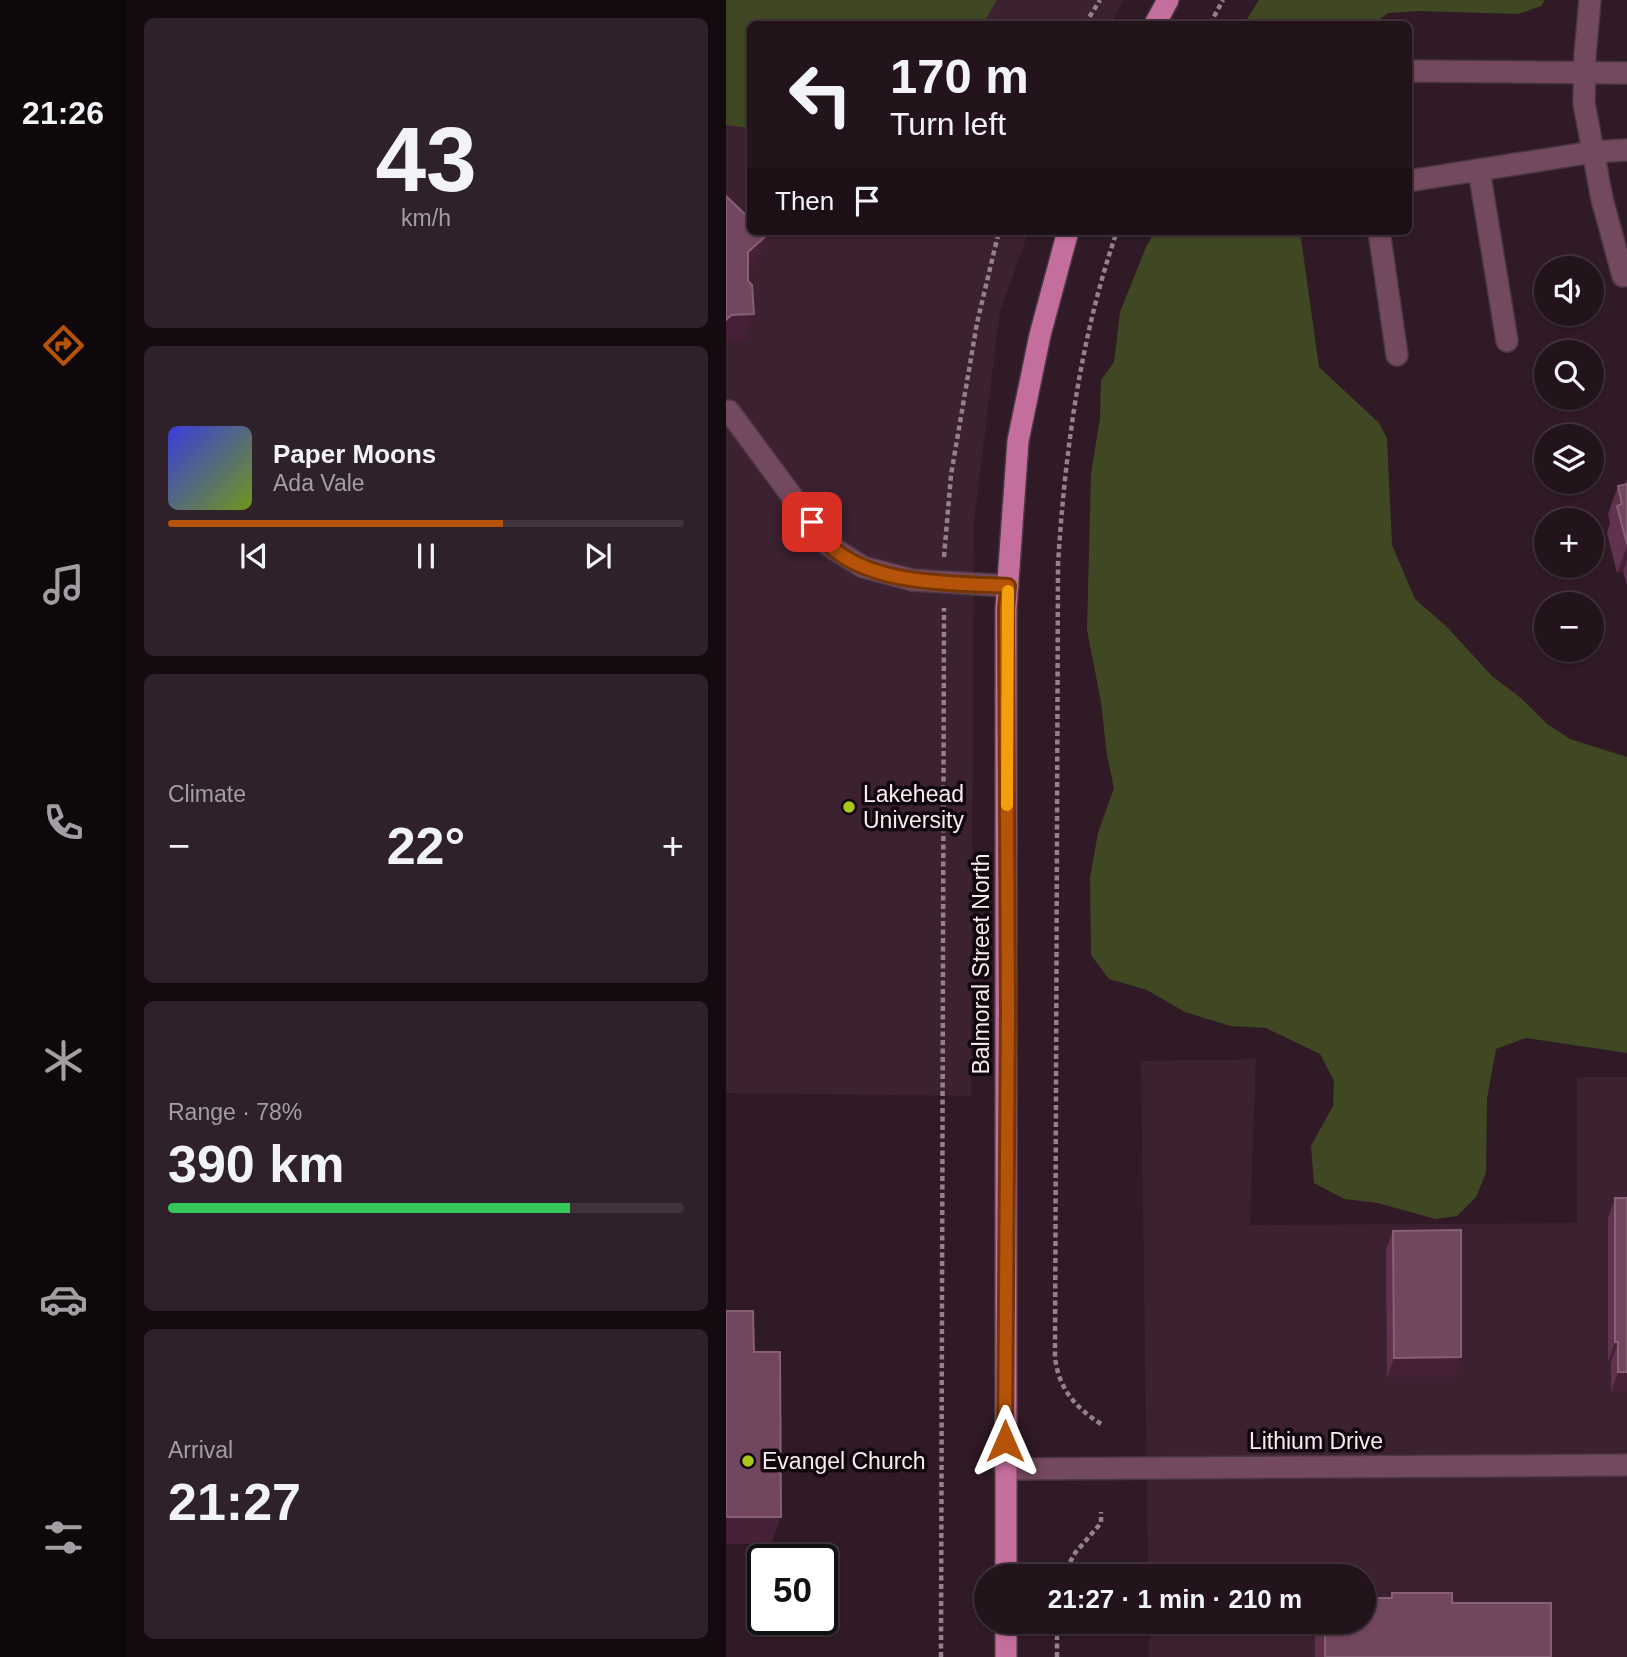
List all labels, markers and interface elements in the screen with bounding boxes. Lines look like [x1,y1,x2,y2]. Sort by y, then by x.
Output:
icon: left [775,49,866,140]
text: 170 m [890,49,1029,103]
text: 21:26 [22,95,104,131]
text: Turn left [890,106,1006,142]
text: 43 [375,109,477,210]
icon: arrive [848,182,886,220]
text: Then [775,186,834,216]
text: km/h [401,205,451,231]
map controls [1534,256,1604,662]
button: sound [1534,256,1604,326]
icon: directions [39,321,88,370]
button: search [1534,340,1604,410]
button: layers [1534,424,1604,494]
text: Paper Moons [273,439,436,469]
text: Ada Vale [273,470,365,496]
pin [782,492,842,552]
icon: arrive [793,503,831,541]
button: + [1534,508,1604,578]
icon: previous [235,537,273,575]
icon: pause [407,537,445,575]
icon: next [579,537,617,575]
icon: music [39,560,88,609]
button: − [1534,592,1604,662]
text: Climate [168,781,246,807]
place label: Lakehead University [863,781,964,833]
icon: phone [39,798,88,847]
marker: Lakehead University [841,799,857,815]
text: 22° [387,817,465,875]
text: − [168,825,190,867]
text: + [662,825,684,867]
street label: Balmoral Street North [968,853,994,1075]
icon: climate [39,1036,88,1085]
text: Range · 78% [168,1099,302,1125]
text: 390 km [168,1135,344,1193]
icon: car [39,1275,88,1324]
position arrow [968,1404,1042,1478]
street label: Lithium Drive [1249,1428,1383,1454]
text: Arrival [168,1437,233,1463]
place label: Evangel Church [762,1448,926,1474]
marker: Evangel Church [740,1453,756,1469]
text: 21:27 [168,1473,301,1531]
icon: filters [39,1513,88,1562]
speed limit sign: 50 [747,1544,838,1635]
text: 21:27 · 1 min · 210 m [1048,1584,1302,1614]

